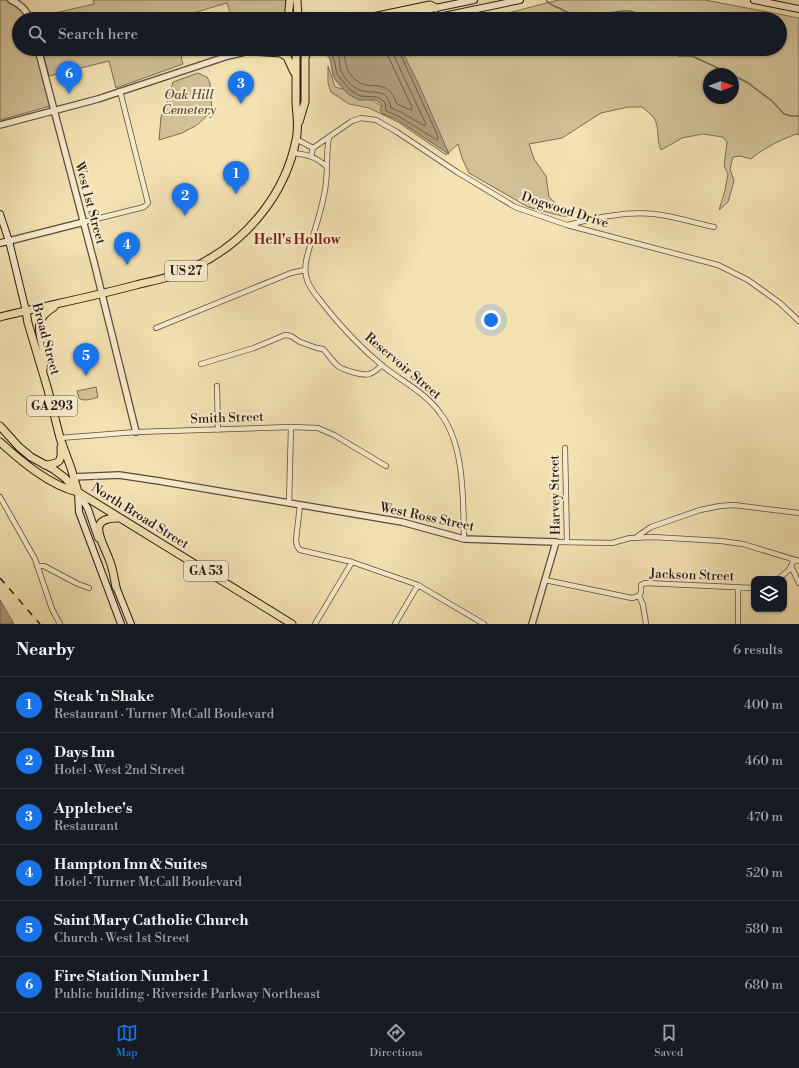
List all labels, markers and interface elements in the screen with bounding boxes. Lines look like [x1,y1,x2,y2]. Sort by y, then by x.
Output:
search box [12,12,787,56]
icon: search [26,23,48,45]
text: Search here [58,25,138,44]
pin: 6 [56,61,82,94]
north arrow [703,68,739,104]
pin: 3 [228,71,254,104]
park label: Oak Hill Cemetery [162,87,216,118]
street label: West 1st Street [71,159,109,246]
pin: 1 [223,161,249,194]
pin: 2 [172,183,198,216]
street label: Dogwood Drive [519,188,611,232]
district label: Hell's Hollow [254,231,341,249]
pin: 4 [114,232,140,265]
road number: US 27 [165,261,207,281]
street label: Broad Street [28,300,63,377]
your location [481,310,501,330]
street label: Reservoir Street [361,329,445,403]
pin: 5 [73,343,99,376]
road number: GA 293 [27,396,77,416]
street label: Smith Street [190,409,264,427]
street label: Harvey Street [546,454,564,535]
street label: North Broad Street [88,480,192,553]
street label: West Ross Street [377,499,476,535]
road number: GA 53 [184,561,228,581]
street label: Jackson Street [648,565,735,584]
map controls [751,576,787,612]
button: layers [751,576,787,612]
text: Nearby [16,639,75,661]
text: 6 results [733,642,783,658]
text: Steak 'n Shake [54,687,154,706]
text: 1 [26,697,32,713]
text: 400 m [744,697,783,713]
text: Restaurant · Turner McCall Boulevard [54,706,274,722]
text: Days Inn [54,743,115,762]
text: 2 [25,753,33,769]
text: 460 m [745,753,783,769]
text: Hotel · West 2nd Street [54,762,185,778]
text: Applebee's [54,799,132,818]
text: 3 [25,809,33,825]
text: 470 m [747,809,783,825]
text: Restaurant [54,818,119,834]
text: Hampton Inn & Suites [54,855,207,874]
text: 4 [25,865,33,881]
text: 520 m [746,865,783,881]
text: Hotel · Turner McCall Boulevard [54,874,242,890]
text: Saint Mary Catholic Church [54,911,249,930]
text: 5 [25,921,33,937]
text: 580 m [745,921,783,937]
text: Church · West 1st Street [54,930,190,946]
text: Fire Station Number 1 [54,967,209,986]
text: 6 [25,977,33,993]
text: 680 m [744,977,783,993]
text: Public building · Riverside Parkway Northeast [54,986,321,1002]
tab: Map [116,1022,138,1060]
tab: Directions [370,1022,423,1060]
tab: Saved [654,1022,683,1060]

